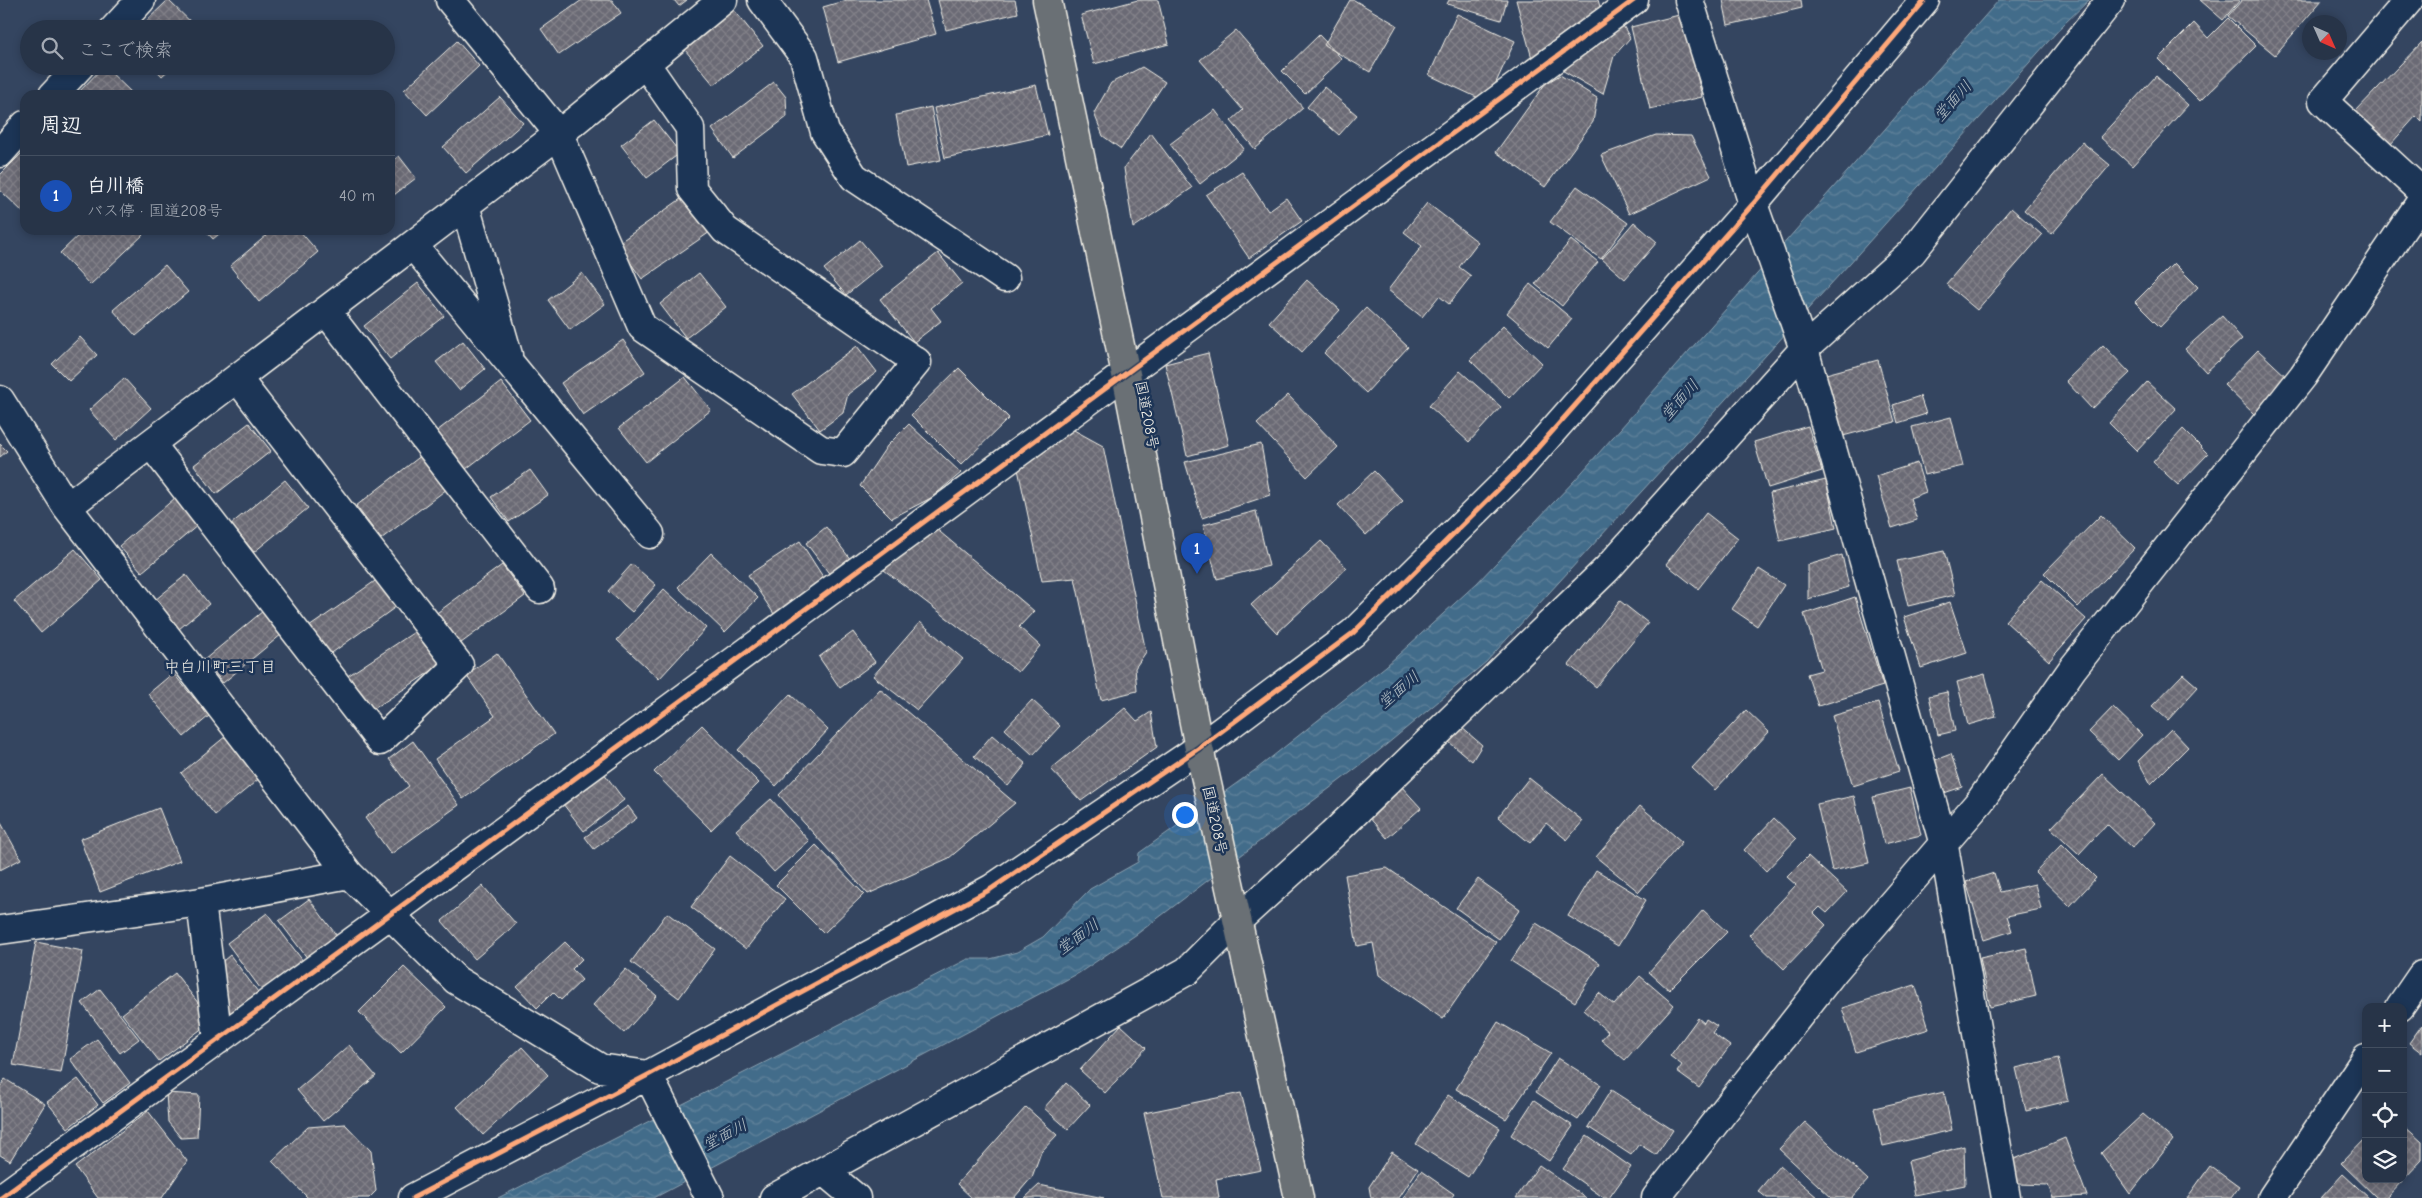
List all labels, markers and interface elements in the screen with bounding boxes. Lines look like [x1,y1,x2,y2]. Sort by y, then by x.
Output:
north arrow [2302,15,2347,60]
search box [20,20,395,75]
icon: search [38,34,66,62]
text: ここで検索 [78,39,173,61]
water label: 堂面川 [1930,77,1976,125]
text: 周辺 [40,113,82,137]
text: 白川橋 [87,175,144,197]
text: 1 [53,187,59,205]
text: 40 m [339,187,375,205]
text: バス停 · 国道208号 [87,202,223,220]
water label: 堂面川 [1657,376,1703,424]
street label: 国道208号 [1132,379,1162,451]
pin: 1 [1181,533,1213,574]
district label: 中白川町三丁目 [164,658,276,676]
water label: 堂面川 [1375,668,1423,712]
street label: 国道208号 [1199,784,1231,856]
your location [1172,802,1198,828]
water label: 堂面川 [1053,916,1103,958]
map controls [2362,1003,2407,1183]
button: + [2362,1003,2407,1048]
button: − [2362,1048,2407,1093]
button: locate [2362,1093,2407,1138]
water label: 堂面川 [700,1116,750,1154]
button: layers [2362,1138,2407,1183]

